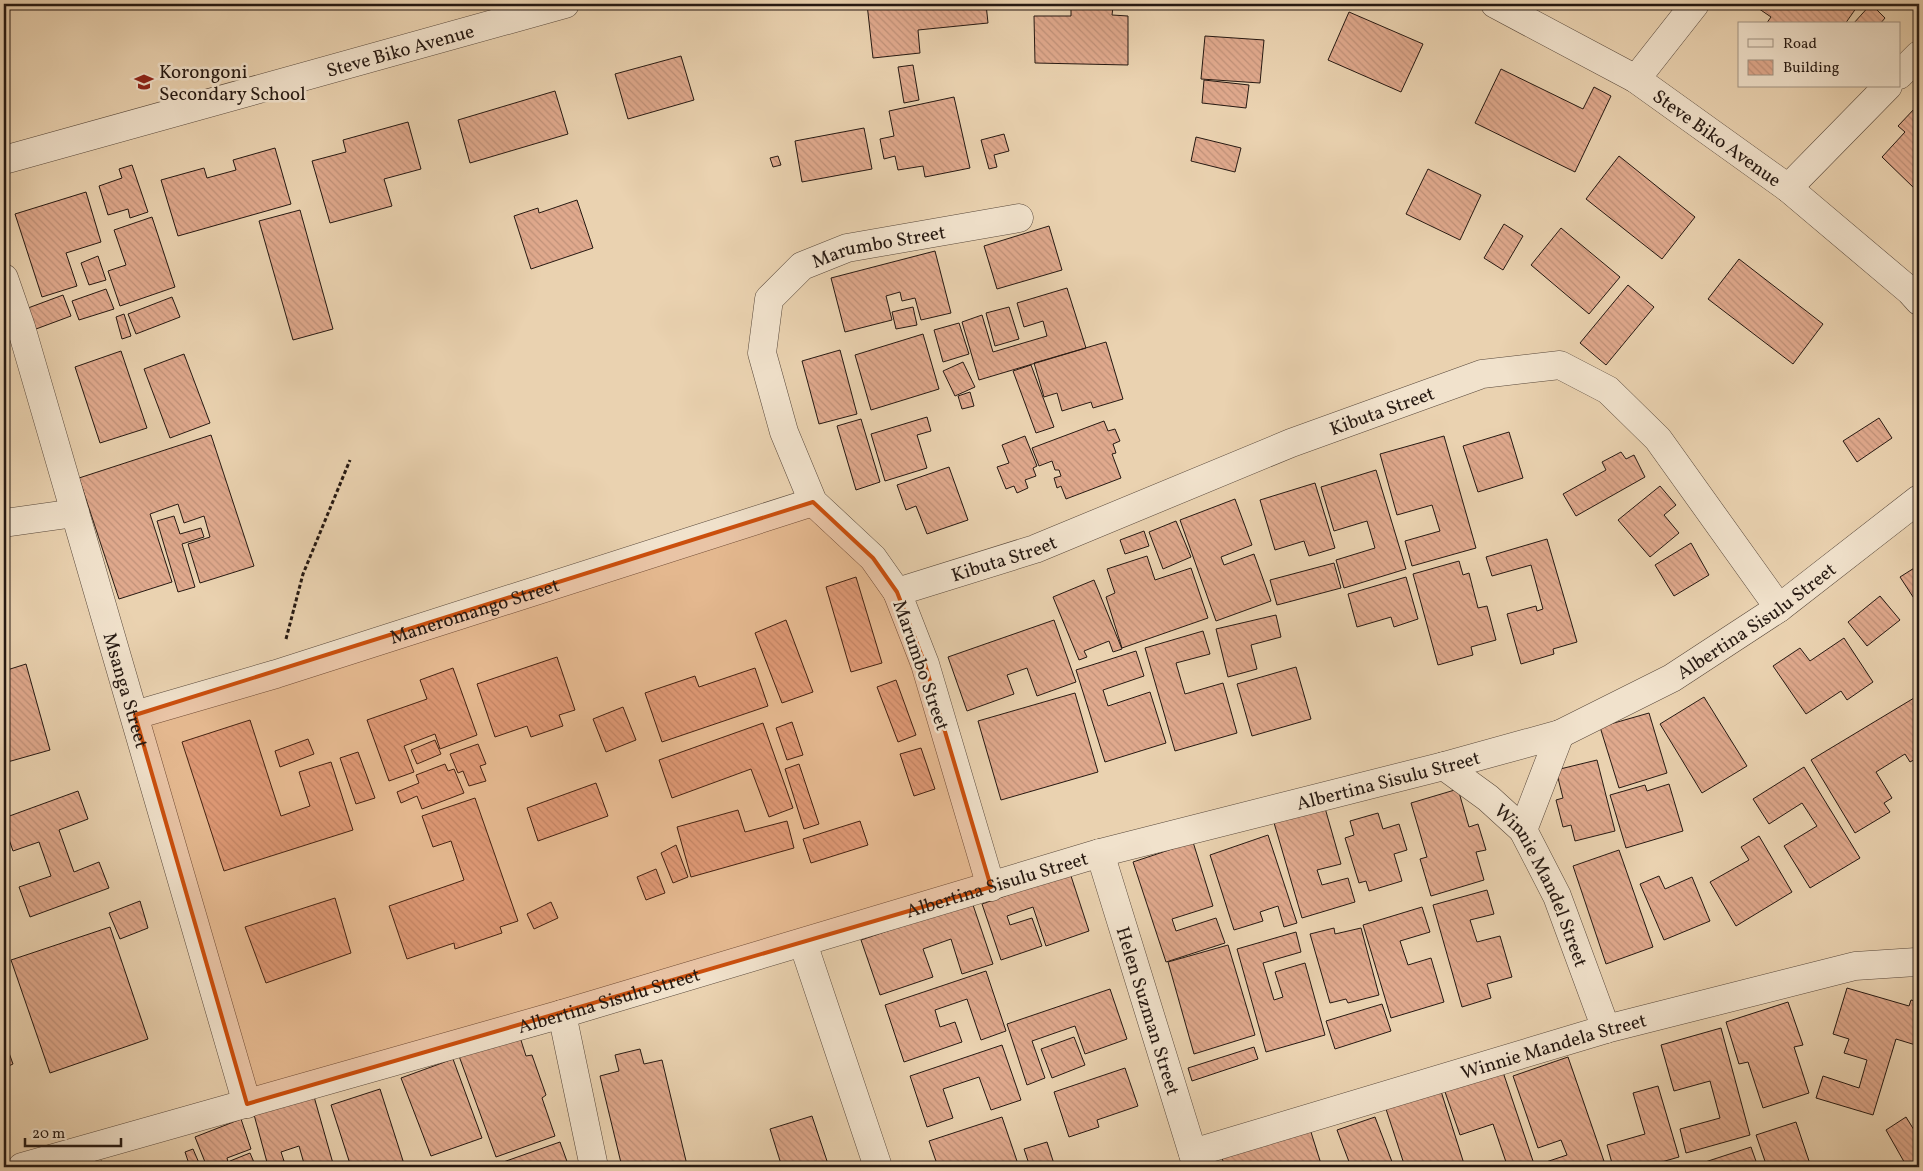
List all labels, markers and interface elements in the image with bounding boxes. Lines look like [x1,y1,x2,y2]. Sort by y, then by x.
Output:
street label: Steve Biko Avenue [324,19,477,85]
legend [1738,22,1900,88]
text: Road [1783,34,1817,55]
text: Building [1783,58,1840,79]
place label: Korongoni Secondary School [159,60,306,108]
school or university icon: Korongoni Secondary School [133,71,155,93]
street label: Steve Biko Avenue [1647,84,1786,194]
street label: Marumbo Street [808,220,948,276]
street label: Kibuta Street [1326,381,1439,443]
street label: Kibuta Street [948,530,1062,589]
street label: Albertina Sisulu Street [1672,557,1842,686]
street label: Maneromango Street [387,573,563,652]
street label: Marumbo Street [886,597,955,735]
street label: Msanga Street [96,630,154,752]
street label: Albertina Sisulu Street [1294,746,1484,818]
street label: Winnie Mandel Street [1488,799,1593,971]
street label: Albertina Sisulu Street [903,846,1092,925]
street label: Helen Suzman Street [1109,924,1185,1099]
street label: Albertina Sisulu Street [515,962,704,1041]
street label: Winnie Mandela Street [1458,1008,1650,1087]
scale bar [25,1116,121,1148]
text: 20 m [32,1124,65,1145]

